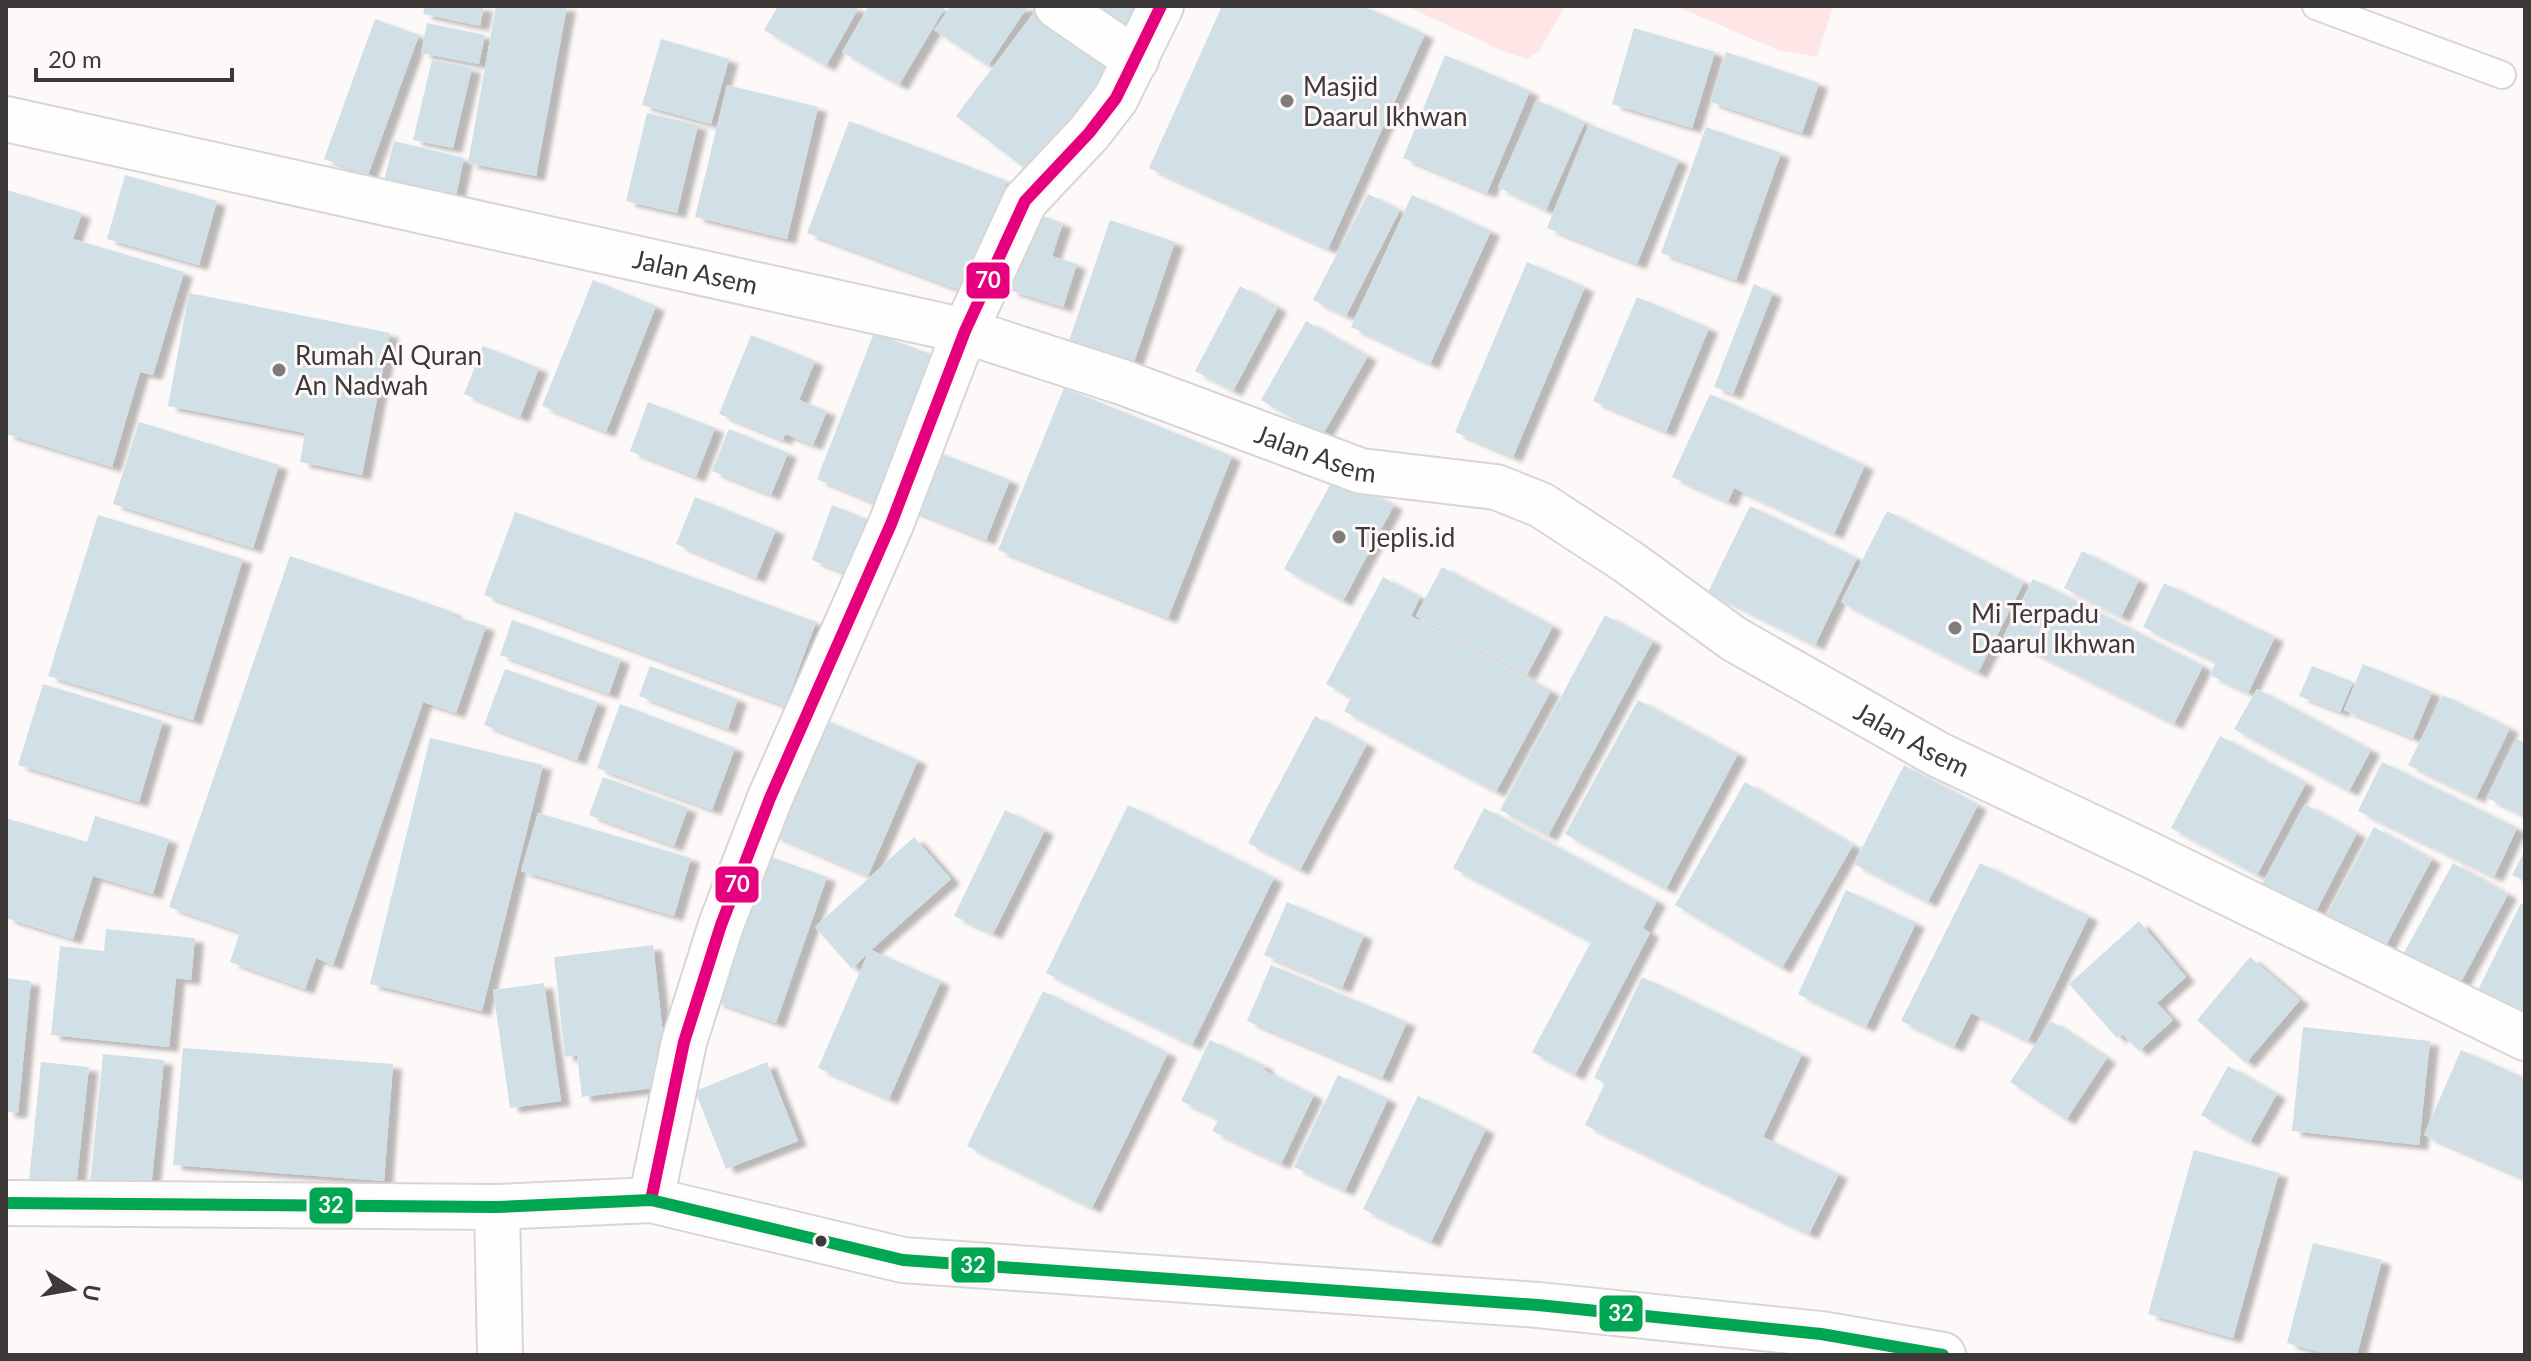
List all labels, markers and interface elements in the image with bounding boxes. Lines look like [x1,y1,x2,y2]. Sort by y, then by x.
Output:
scale bar [36,32,232,82]
text: 20 m [48,44,102,73]
place label: Masjid Daarul Ikhwan [1303,70,1467,132]
marker: Masjid Daarul Ikhwan [1278,92,1296,110]
street label: Jalan Asem [630,242,761,301]
line badge: 70 [965,261,1011,300]
text: 70 [975,266,1001,293]
place label: Rumah Al Quran An Nadwah [295,339,482,401]
marker: Rumah Al Quran An Nadwah [270,361,288,379]
street label: Jalan Asem [1251,417,1378,489]
place label: Tjeplis.id [1355,521,1455,553]
marker: Tjeplis.id [1330,528,1348,546]
place label: Mi Terpadu Daarul Ikhwan [1971,597,2135,659]
marker: Mi Terpadu Daarul Ikhwan [1946,619,1964,637]
street label: Jalan Asem [1849,695,1975,783]
line badge: 70 [714,865,760,904]
text: 70 [724,870,750,897]
line badge: 32 [308,1186,354,1225]
text: 32 [318,1191,344,1218]
unlabelled marker [813,1233,829,1249]
line badge: 32 [950,1246,996,1284]
north arrow [32,1249,112,1329]
text: 32 [960,1251,986,1278]
text: U [77,1282,107,1304]
line badge: 32 [1598,1294,1644,1333]
text: 32 [1608,1299,1634,1326]

